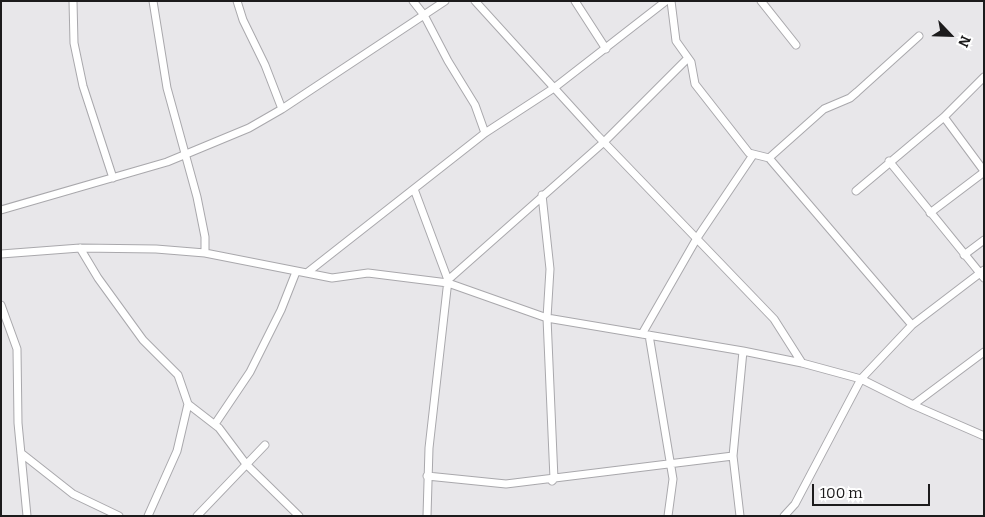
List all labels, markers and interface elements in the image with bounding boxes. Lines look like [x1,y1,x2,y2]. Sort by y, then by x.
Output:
north arrow [925,10,975,60]
text: N [954,33,974,50]
scale bar [815,474,932,506]
text: 100 m [820,484,863,502]

